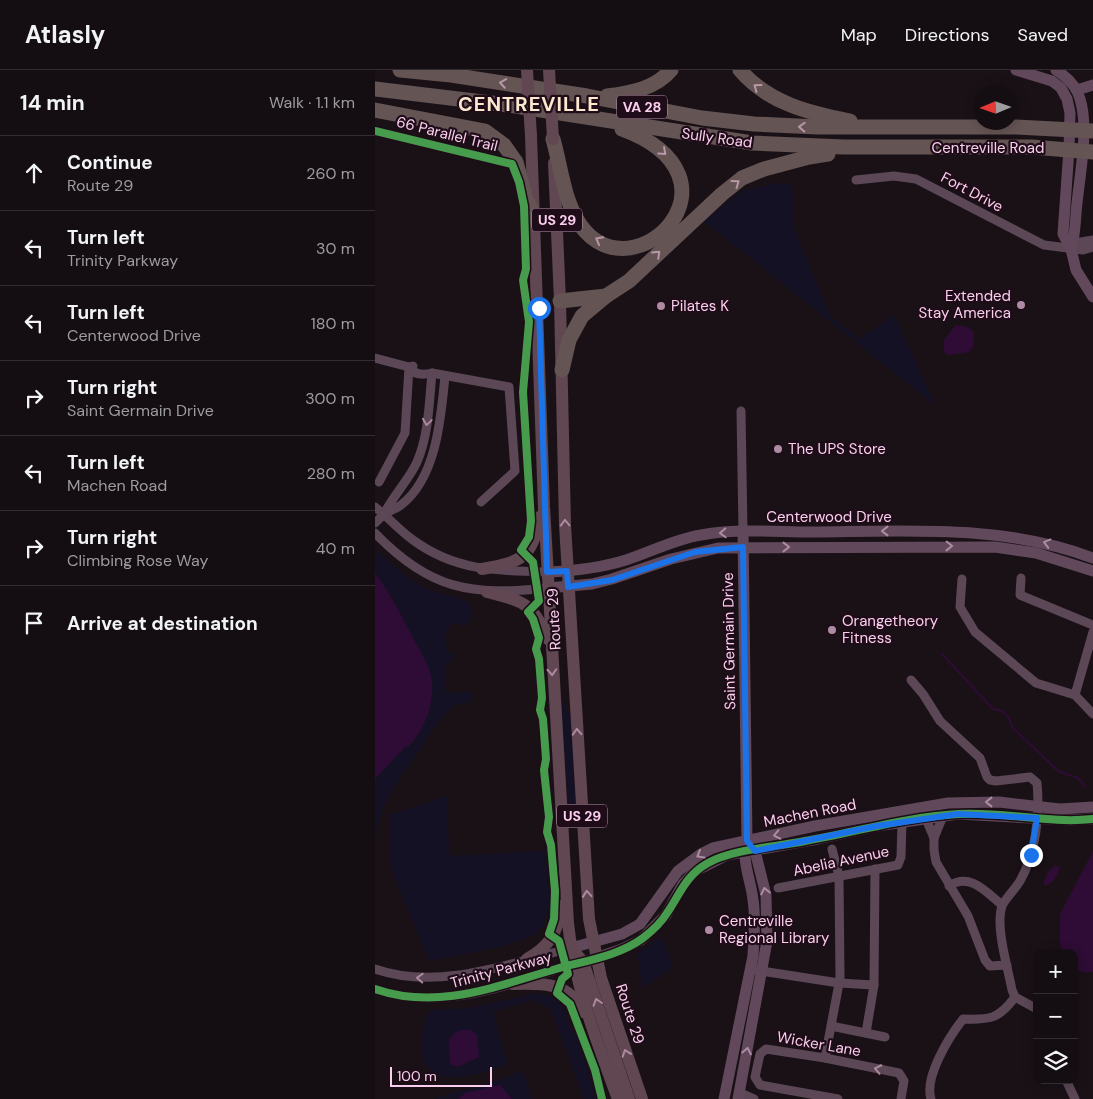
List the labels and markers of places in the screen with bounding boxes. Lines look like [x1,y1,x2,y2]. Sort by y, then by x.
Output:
place label: Extended Stay America [918,286,1011,323]
place label: Pilates K [671,296,729,316]
marker: Extended Stay America [1015,299,1027,311]
marker: Pilates K [655,300,667,312]
place label: The UPS Store [788,439,886,459]
marker: The UPS Store [772,443,784,455]
place label: Orangetheory Fitness [842,611,939,648]
marker: Orangetheory Fitness [826,624,838,636]
place label: Centreville Regional Library [719,911,830,948]
marker: Centreville Regional Library [703,924,715,936]

